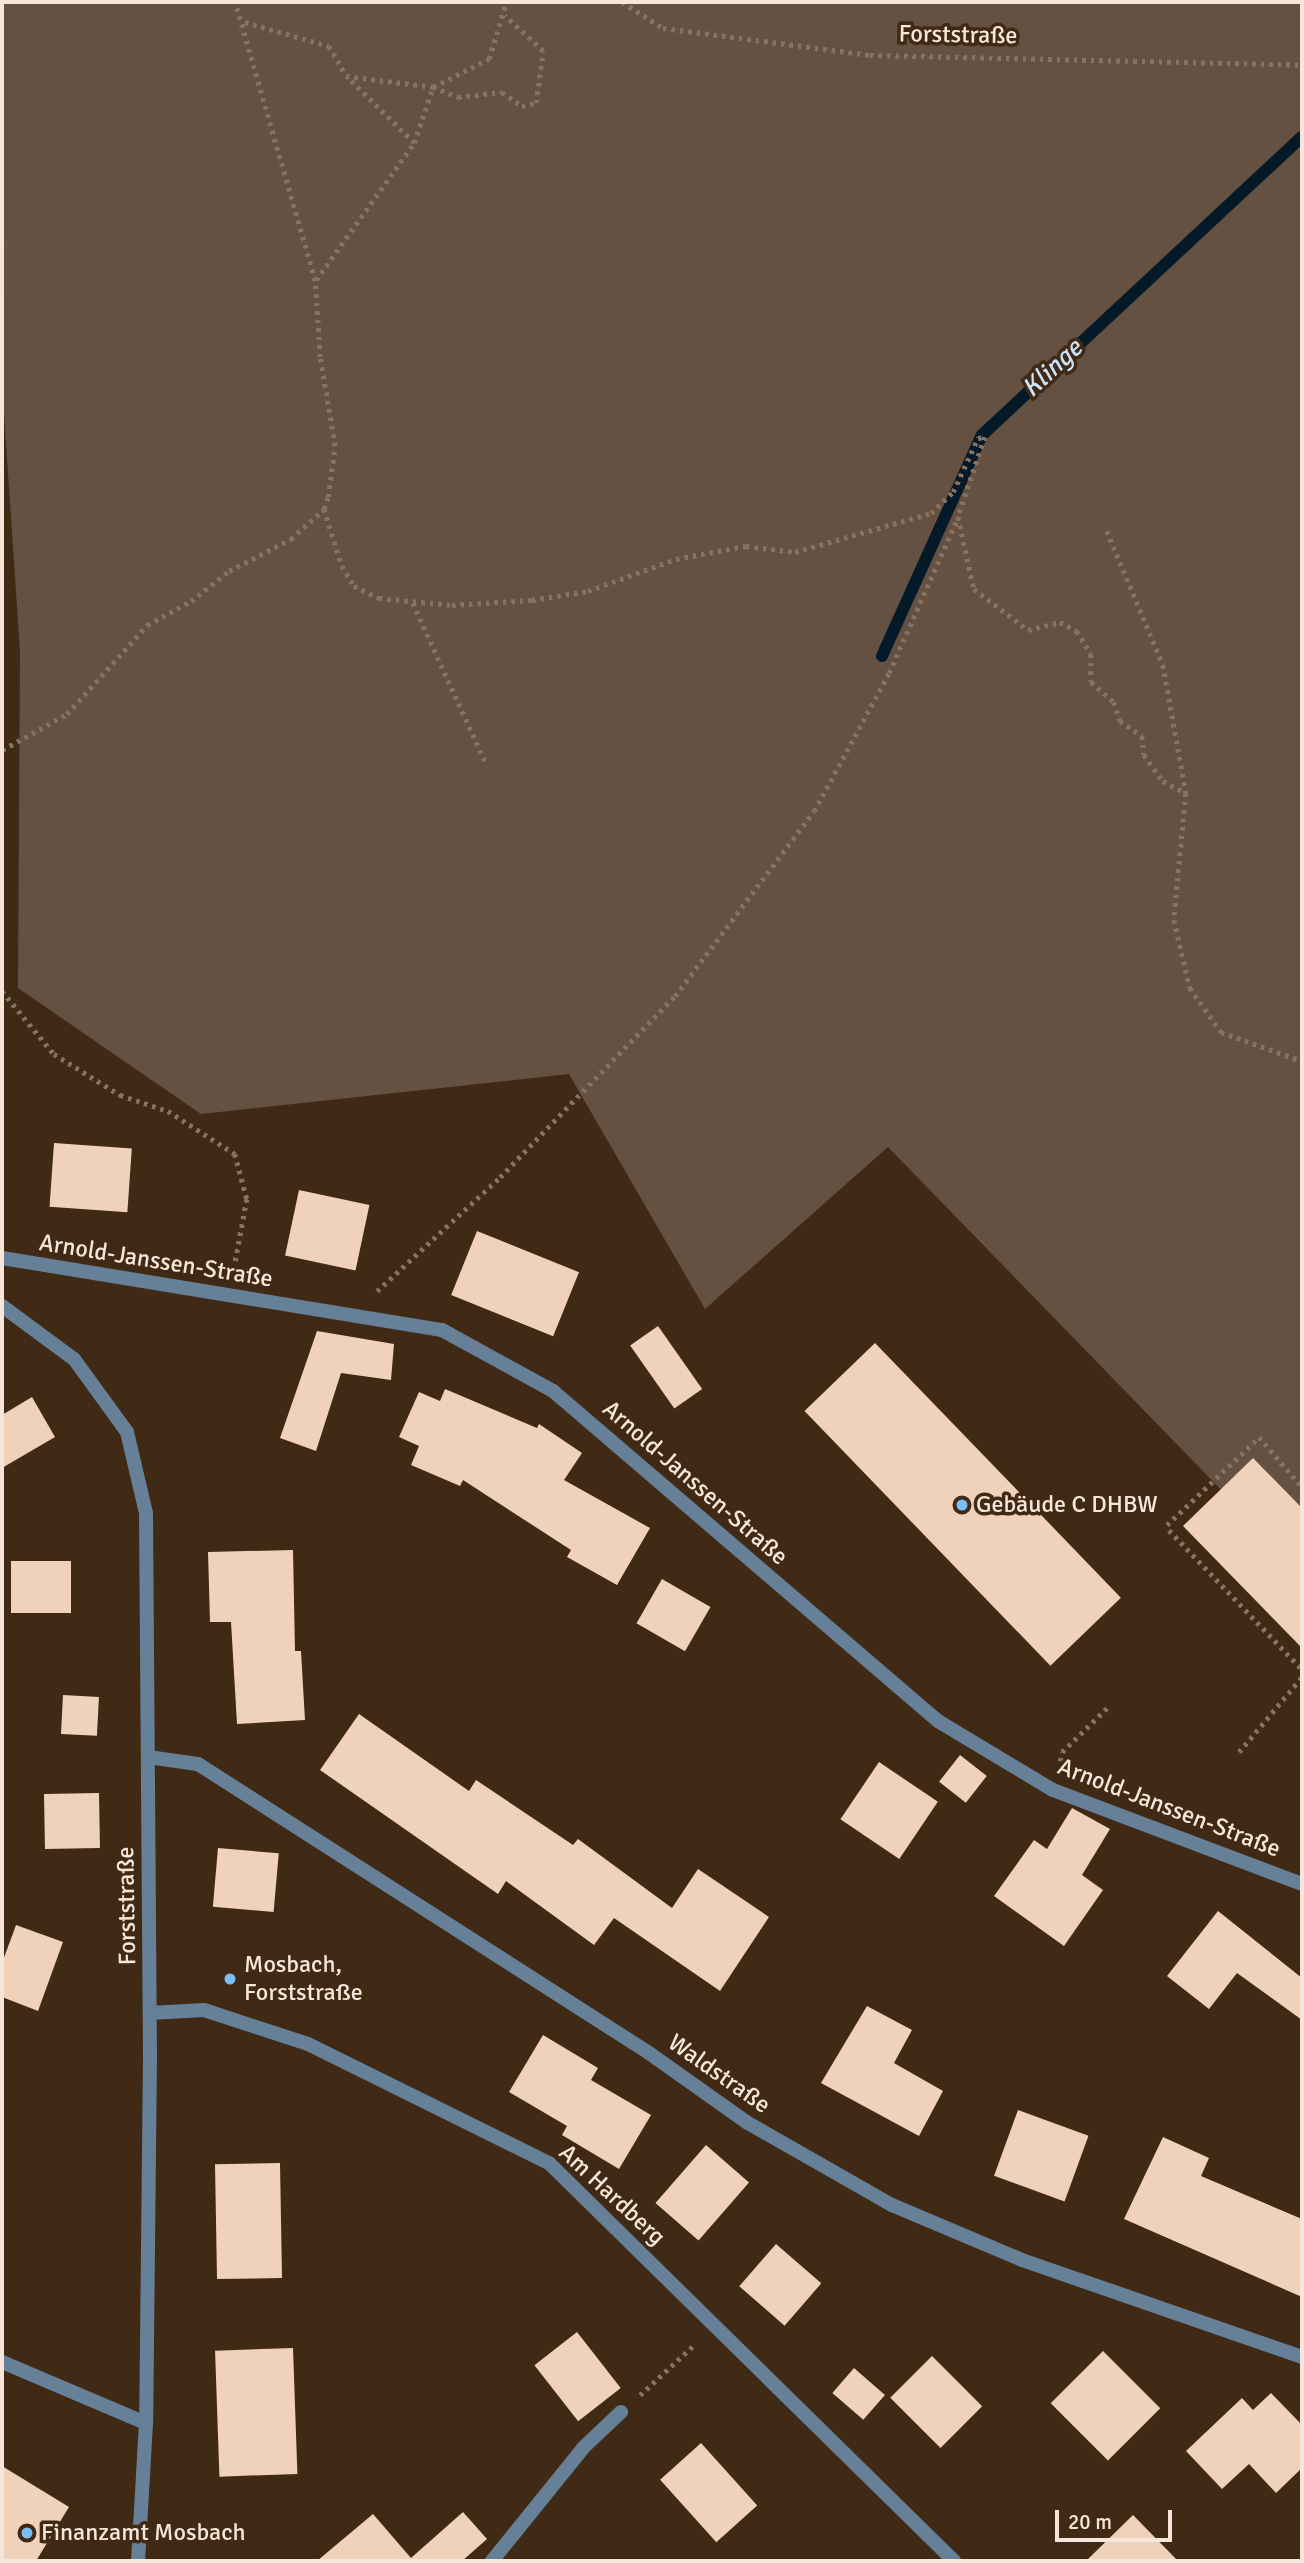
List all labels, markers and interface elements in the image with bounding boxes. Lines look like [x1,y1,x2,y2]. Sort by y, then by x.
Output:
street label: Forststraße [898,20,1018,50]
water label: Klinge [1016,333,1090,405]
street label: Arnold-Janssen-Straße [37,1228,275,1294]
street label: Arnold-Janssen-Straße [596,1395,794,1571]
place label: Gebäude C DHBW [976,1491,1158,1519]
marker: Gebäude C DHBW [954,1497,970,1513]
street label: Arnold-Janssen-Straße [1054,1752,1284,1864]
street label: Forststraße [112,1846,142,1966]
place label: Mosbach, Forststraße [244,1951,363,2007]
marker: Mosbach, Forststraße [222,1971,238,1987]
street label: Waldstraße [662,2028,776,2120]
street label: Am Hardberg [553,2139,671,2251]
scale bar [1059,2496,1176,2540]
text: 20 m [1068,2509,1112,2535]
place label: Finanzamt Mosbach [41,2519,246,2547]
marker: Finanzamt Mosbach [19,2525,35,2541]

